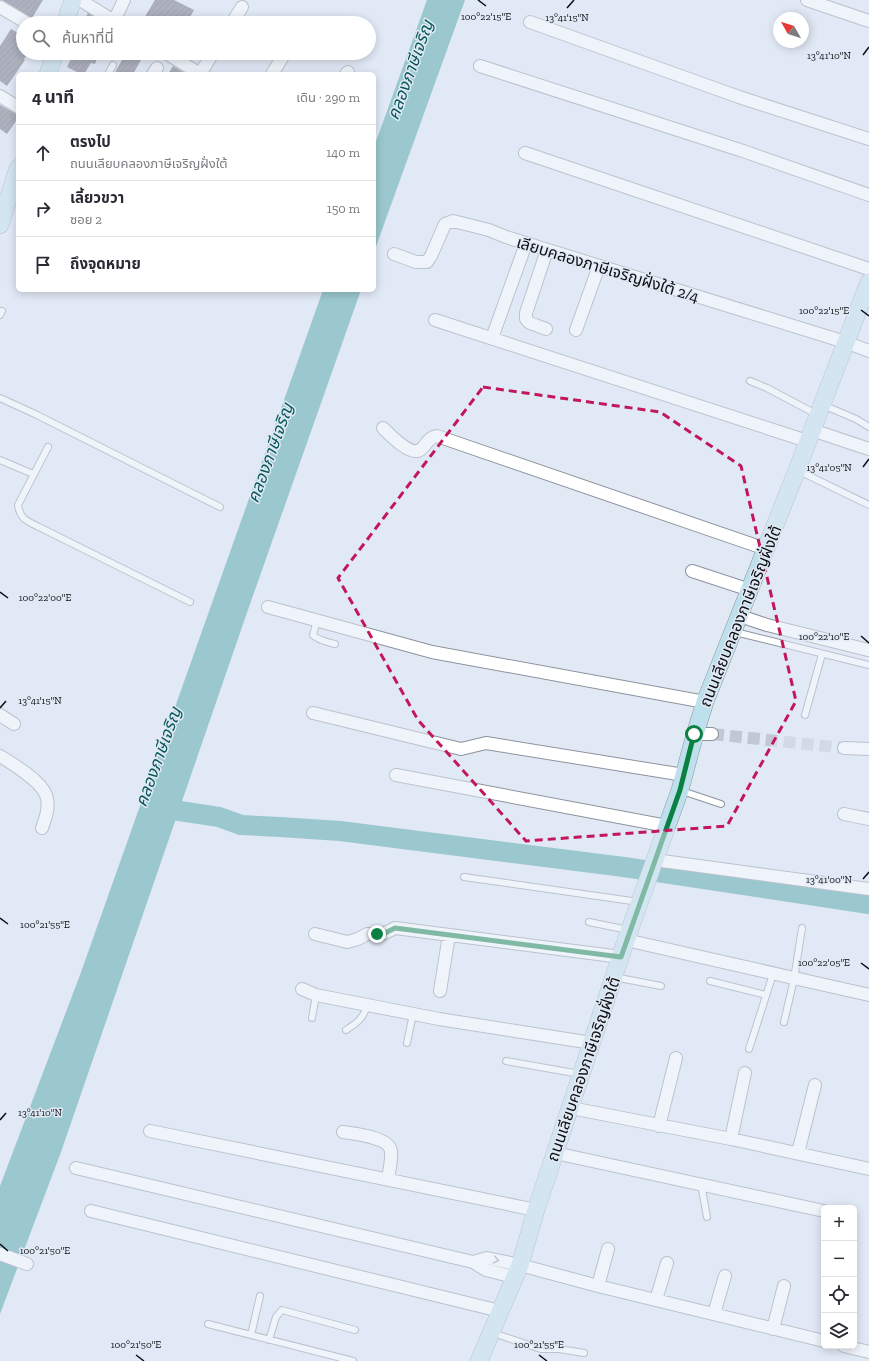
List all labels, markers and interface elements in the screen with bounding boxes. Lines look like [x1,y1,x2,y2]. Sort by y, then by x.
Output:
text: 100°22'15"E [461,11,511,23]
text: 13°41'15"N [545,12,589,24]
north arrow [773,12,809,48]
search box [16,16,376,60]
water label: คลองภาษีเจริญ [383,16,438,122]
icon: search [30,27,52,49]
text: ค้นหาที่นี่ [62,29,114,47]
text: 13°41'10"N [807,50,852,62]
text: 4 นาที [32,87,74,107]
text: เดิน · 290 m [296,90,360,105]
text: ตรงไป [70,133,111,151]
icon: ahead [32,142,54,164]
text: 140 m [326,145,360,160]
text: ถนนเลียบคลองภาษีเจริญฝั่งใต้ [70,156,228,171]
text: เลี้ยวขวา [70,189,124,207]
icon: right [32,198,54,220]
text: 150 m [327,201,360,216]
text: ซอย 2 [70,212,102,227]
street label: เลียบคลองภาษีเจริญฝั่งใต้ 2/4 [514,231,702,306]
icon: arrive [32,254,54,276]
text: ถึงจุดหมาย [70,255,141,273]
text: 100°22'15"E [799,305,849,317]
water label: คลองภาษีเจริญ [243,399,298,505]
text: 13°41'05"N [806,462,852,474]
street label: ถนนเลียบคลองภาษีเจริญฝั่งใต้ [694,522,786,710]
text: 100°22'00"E [19,592,71,604]
text: 100°22'10"E [799,631,849,643]
text: 13°41'15"N [18,695,62,707]
water label: คลองภาษีเจริญ [131,703,186,809]
route start [685,725,703,743]
text: 13°41'00"N [806,874,853,886]
text: 100°21'55"E [20,919,70,931]
route end [368,925,386,943]
text: 100°22'05"E [798,957,850,969]
street label: ถนนเลียบคลองภาษีเจริญฝั่งใต้ [542,974,624,1164]
text: 13°41'10"N [18,1107,63,1119]
map controls [821,1205,857,1349]
button: + [821,1205,857,1241]
button: − [821,1241,857,1277]
text: 100°21'50"E [20,1245,70,1257]
one-way arrow [493,1255,500,1263]
button: locate [821,1277,857,1313]
button: layers [821,1313,857,1349]
text: 100°21'50"E [111,1339,161,1351]
text: 100°21'55"E [514,1339,564,1351]

